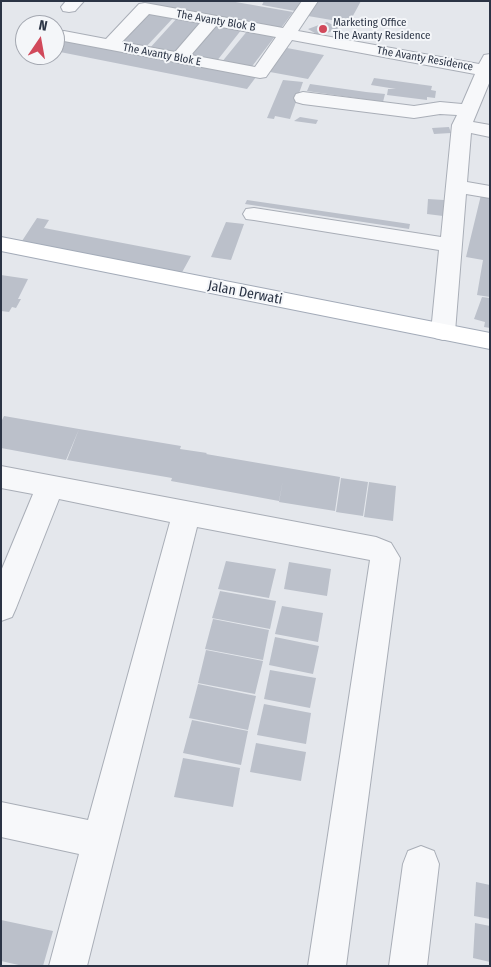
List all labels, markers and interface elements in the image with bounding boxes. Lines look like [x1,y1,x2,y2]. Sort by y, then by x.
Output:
street label: The Avanty Blok B [175,8,257,34]
north arrow [15,15,65,65]
place label: Marketing Office The Avanty Residence [333,16,430,42]
text: N [37,17,49,35]
marker: Marketing Office The Avanty Residence [317,23,329,35]
street label: The Avanty Blok E [122,41,202,69]
street label: The Avanty Residence [376,44,474,74]
street label: Jalan Derwati [206,278,284,308]

